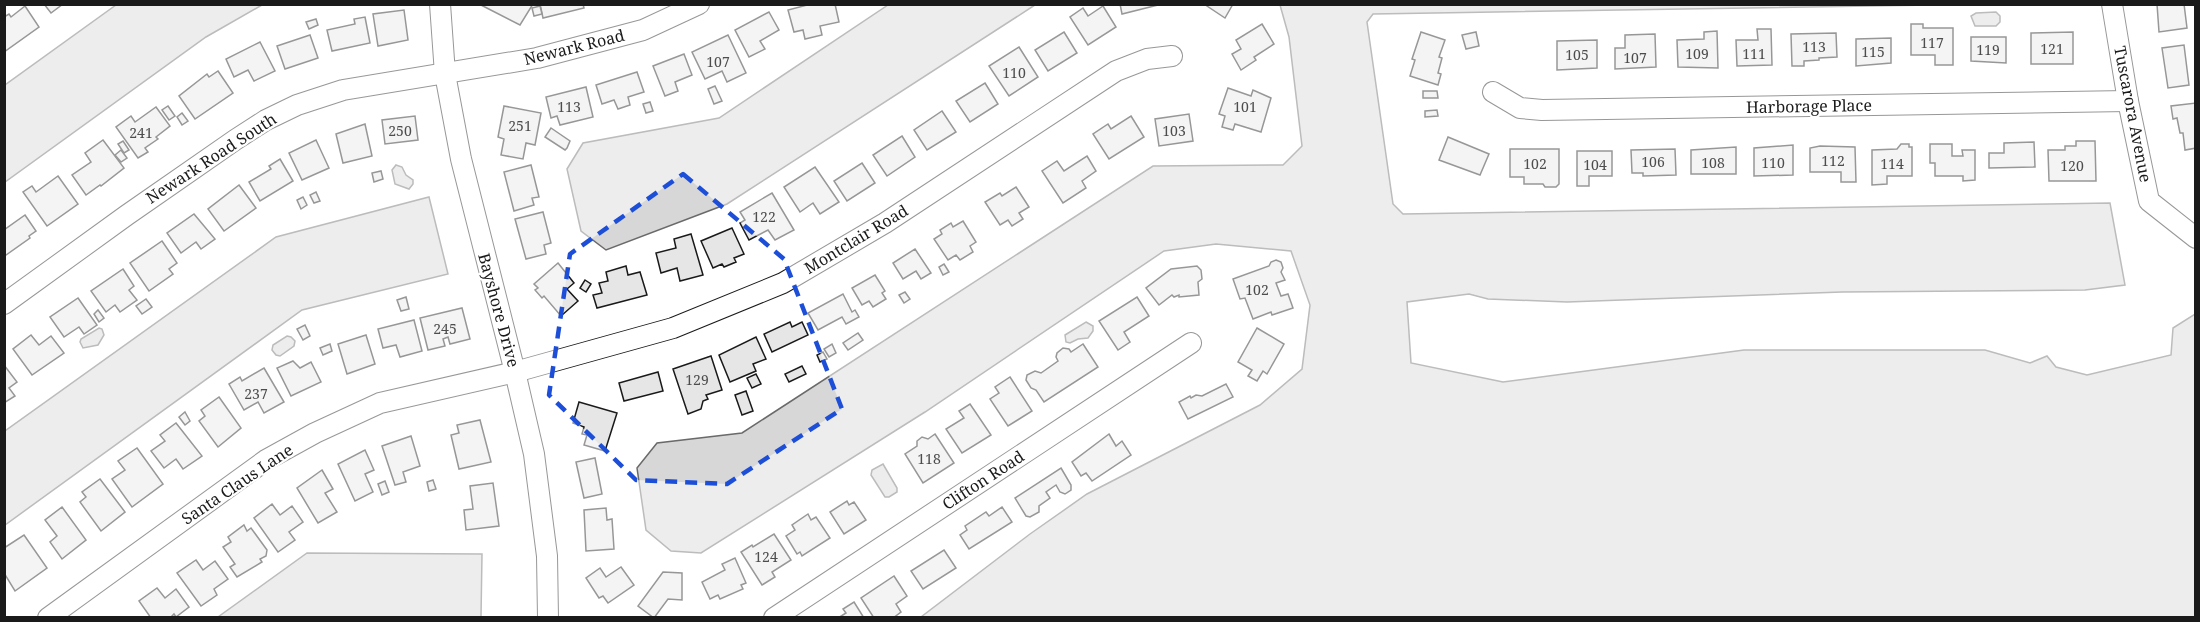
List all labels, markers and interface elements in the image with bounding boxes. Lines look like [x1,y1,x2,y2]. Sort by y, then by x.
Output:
street label: Newark Road [521,24,627,70]
house number: 117 [1920,33,1944,52]
house number: 113 [1802,37,1826,56]
house number: 121 [2040,39,2064,58]
house number: 119 [1976,40,2000,59]
house number: 115 [1861,42,1885,61]
house number: 109 [1685,44,1709,63]
house number: 111 [1742,44,1766,63]
street label: Tuscarora Avenue [2109,44,2157,184]
house number: 105 [1565,45,1589,64]
house number: 107 [1623,48,1647,67]
house number: 107 [706,52,730,71]
house number: 110 [1002,63,1026,82]
street label: Harborage Place [1746,94,1872,118]
house number: 113 [557,97,581,116]
house number: 101 [1233,97,1257,116]
street label: Newark Road South [142,108,280,208]
house number: 251 [508,116,532,135]
house number: 250 [388,121,412,140]
house number: 103 [1162,121,1186,140]
house number: 241 [129,123,153,142]
house number: 112 [1821,151,1845,170]
house number: 106 [1641,152,1665,171]
house number: 108 [1701,153,1725,172]
house number: 110 [1761,153,1785,172]
house number: 102 [1523,154,1547,173]
house number: 114 [1880,154,1904,173]
house number: 104 [1583,155,1607,174]
house number: 120 [2060,156,2084,175]
street label: Montclair Road [800,199,912,279]
house number: 122 [752,207,776,226]
street label: Bayshore Drive [473,251,525,369]
house number: 102 [1245,280,1269,299]
house number: 245 [433,319,457,338]
house number: 129 [685,370,709,389]
house number: 237 [244,384,268,403]
street label: Santa Claus Lane [177,439,297,529]
street label: Clifton Road [938,445,1028,515]
house number: 118 [917,449,941,468]
house number: 124 [754,547,778,566]

